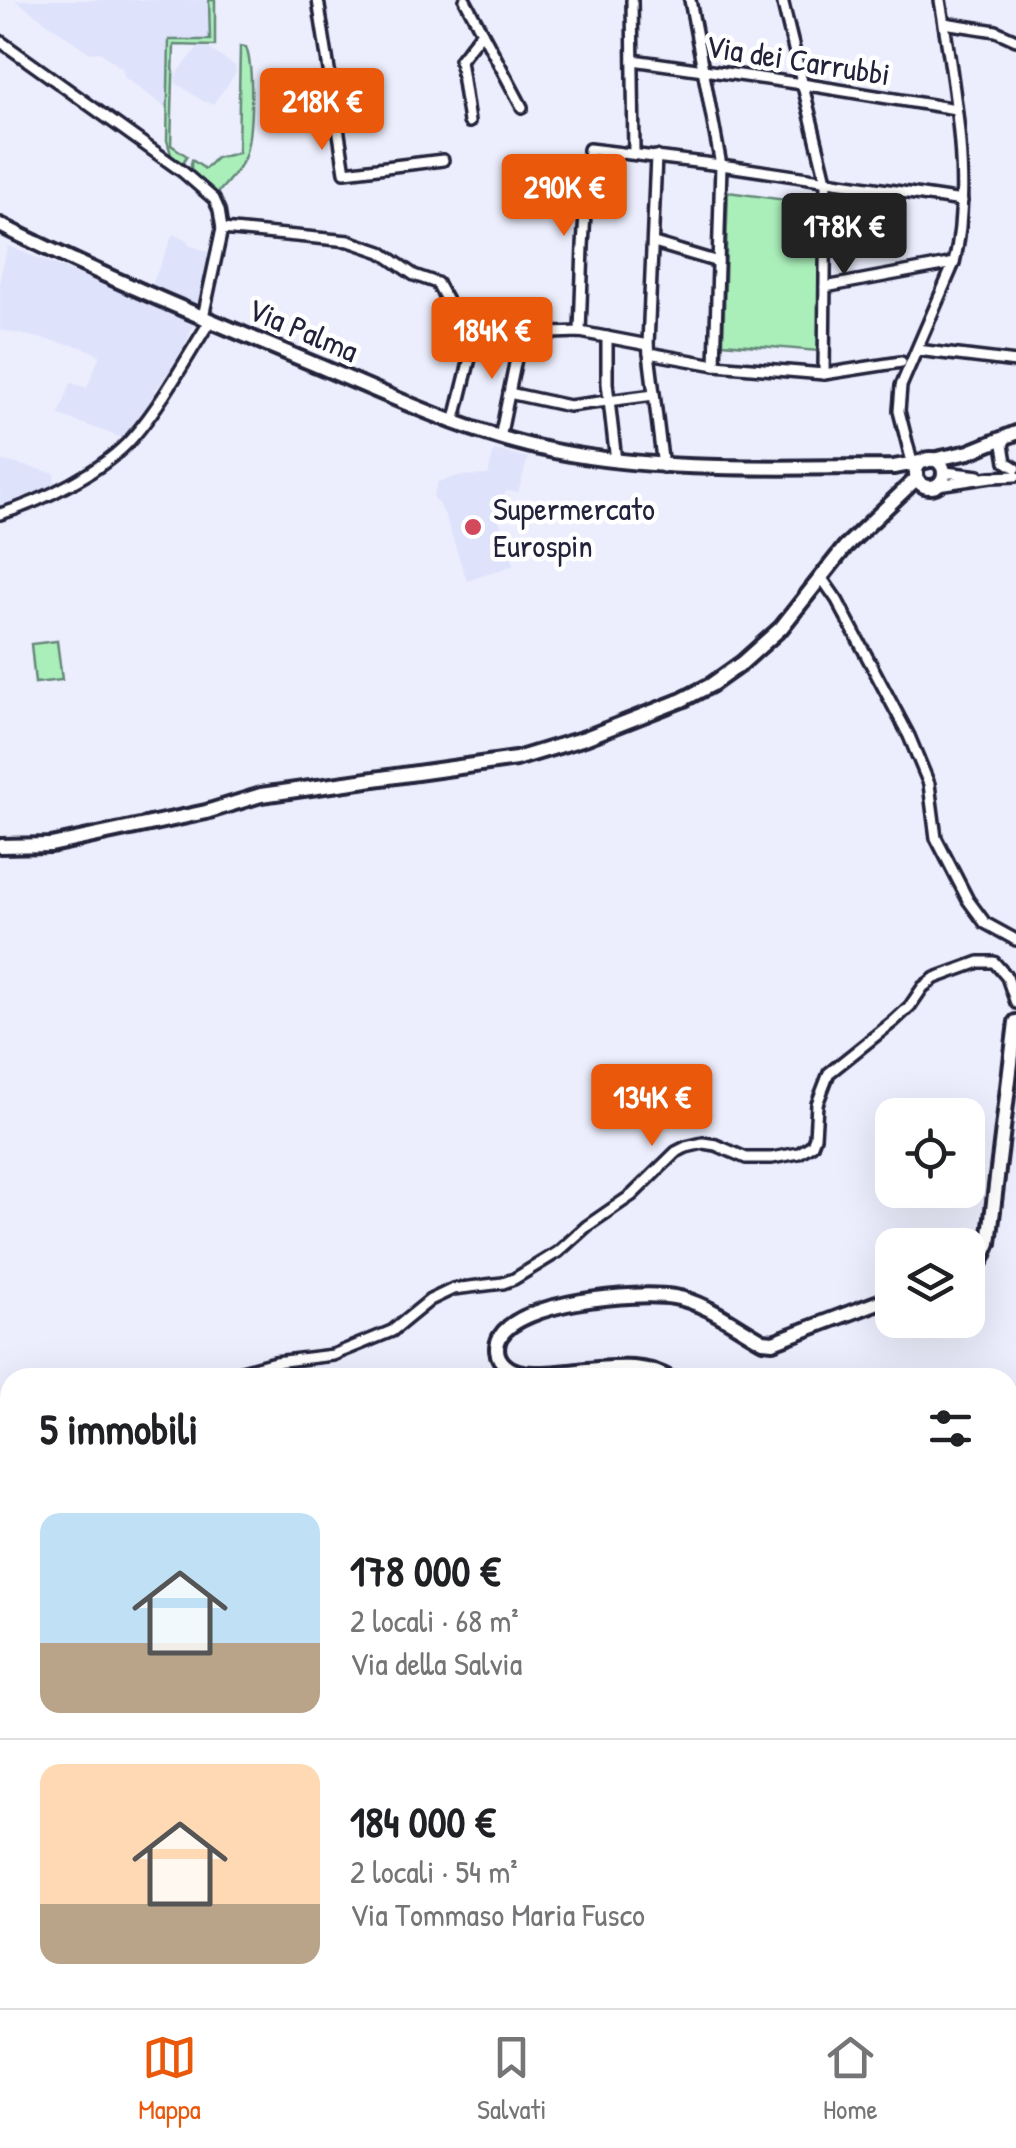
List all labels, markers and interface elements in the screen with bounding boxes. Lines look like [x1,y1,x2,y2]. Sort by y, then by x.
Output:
street label: Via dei Carrubbi [703,24,893,95]
pin: 218K € [241,68,403,153]
text: 218K € [282,79,362,122]
pin: 290K € [483,154,645,239]
text: 290K € [524,165,604,208]
pin: 178K € [763,193,925,278]
text: 178K € [804,204,884,247]
street label: Via Palma [241,287,365,372]
pin: 184K € [411,297,573,382]
text: 184K € [454,308,530,351]
place label: Supermercato Eurospin [493,487,655,567]
marker: Supermercato Eurospin [462,516,484,538]
pin: 134K € [571,1064,733,1149]
text: 134K € [613,1075,691,1118]
map controls [875,1098,985,1338]
button: locate [875,1098,985,1208]
button: layers [875,1228,985,1338]
text: 5 immobili [40,1400,198,1457]
icon: filters [923,1401,978,1456]
text: 178 000 € [350,1542,500,1599]
icon: home [120,1553,240,1673]
text: 2 locali · 68 m² [350,1599,519,1642]
text: Via della Salvia [350,1642,522,1685]
text: 184 000 € [350,1793,495,1850]
icon: home [120,1804,240,1924]
text: 2 locali · 54 m² [350,1850,518,1893]
text: Via Tommaso Maria Fusco [350,1893,645,1936]
tab: Mappa [138,2030,201,2128]
tab: Salvati [477,2030,546,2128]
tab: Home [823,2030,878,2128]

